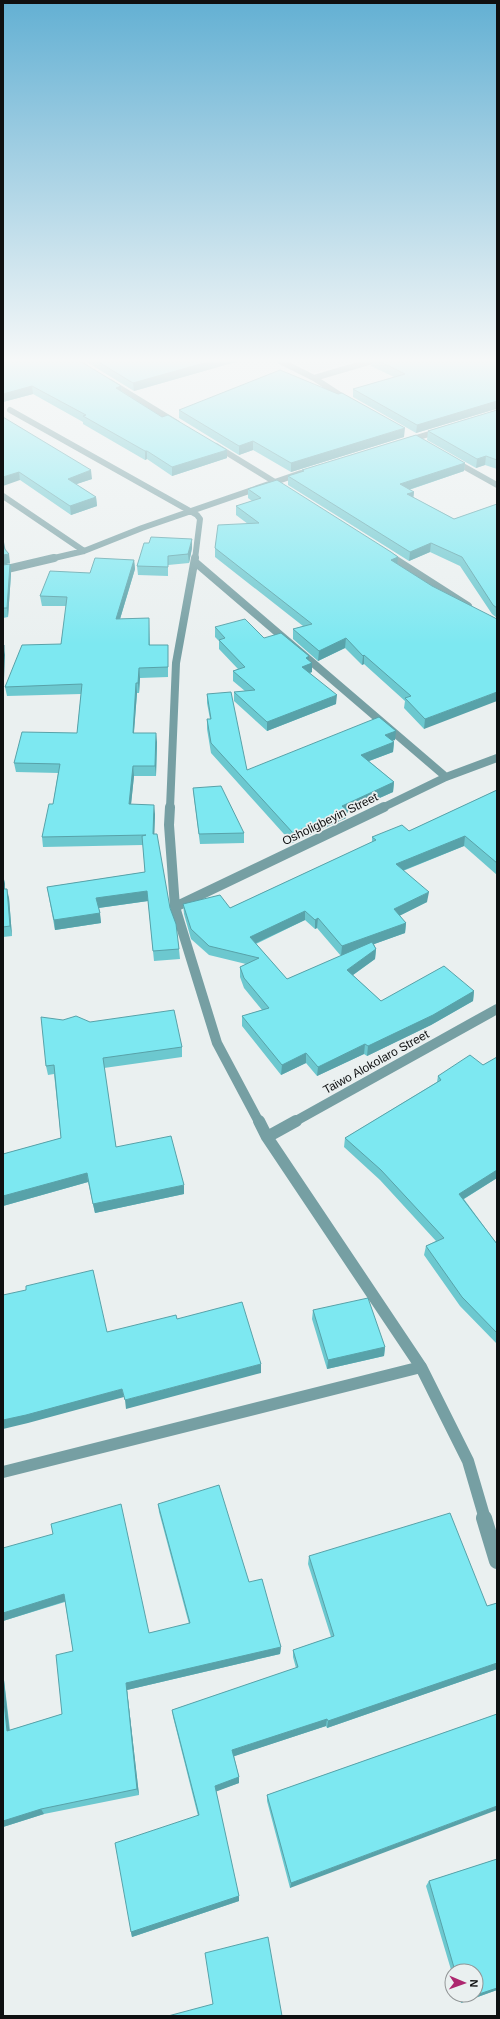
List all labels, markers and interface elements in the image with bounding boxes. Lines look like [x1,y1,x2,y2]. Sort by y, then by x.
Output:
street label: Osholigbeyin Street [280,789,381,848]
street label: Taiwo Alokolaro Street [321,1027,432,1097]
north arrow [444,1963,484,2003]
text: N [468,1979,480,1988]

